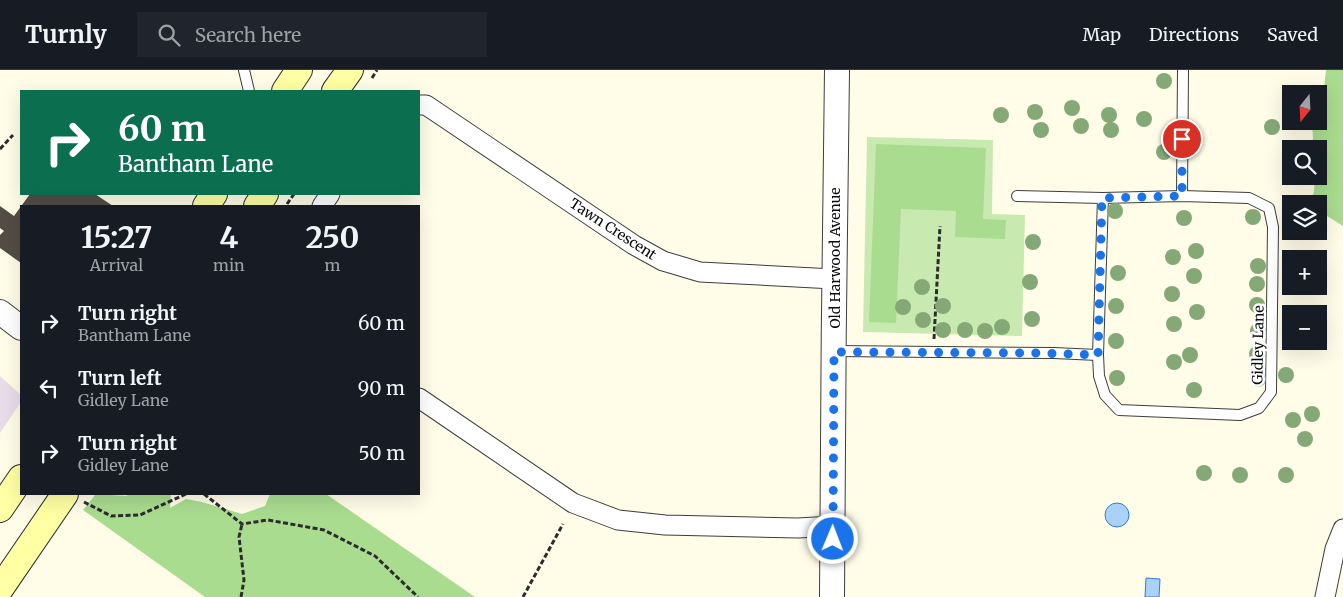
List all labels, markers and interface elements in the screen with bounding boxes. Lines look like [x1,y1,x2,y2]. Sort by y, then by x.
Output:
search box [137,12,487,57]
text: Turnly [25,19,107,50]
icon: search [155,21,183,49]
text: Search here [195,23,301,47]
text: Map [1083,23,1121,46]
text: Directions [1149,23,1239,46]
text: Saved [1267,23,1318,46]
north arrow [1282,85,1328,130]
map controls [1282,85,1327,350]
text: 60 m [118,107,206,151]
icon: right [35,110,100,175]
pin [1161,118,1203,160]
icon: arrive [1168,125,1196,153]
button: search [1282,140,1327,185]
text: Bantham Lane [118,150,273,178]
street label: Old Harwood Avenue [826,187,844,329]
street label: Tawn Crescent [566,194,660,264]
button: layers [1282,195,1327,240]
text: 15:27 [81,218,152,256]
text: 4 [219,218,238,256]
text: 250 [305,218,359,256]
button: + [1282,250,1327,295]
text: Arrival [90,255,143,275]
text: min [213,255,245,275]
text: m [324,255,340,275]
text: Turn right [78,301,177,325]
street label: Gidley Lane [1248,305,1268,385]
button: − [1282,305,1327,350]
icon: right [35,309,63,337]
text: 60 m [358,311,405,335]
text: Bantham Lane [78,325,191,345]
text: Turn left [78,366,162,390]
icon: left [35,374,63,402]
text: 90 m [358,376,405,400]
text: Gidley Lane [78,390,169,410]
text: Turn right [78,431,177,455]
icon: right [35,439,63,467]
text: 50 m [359,441,405,465]
text: Gidley Lane [78,455,169,475]
position arrow [806,512,858,564]

